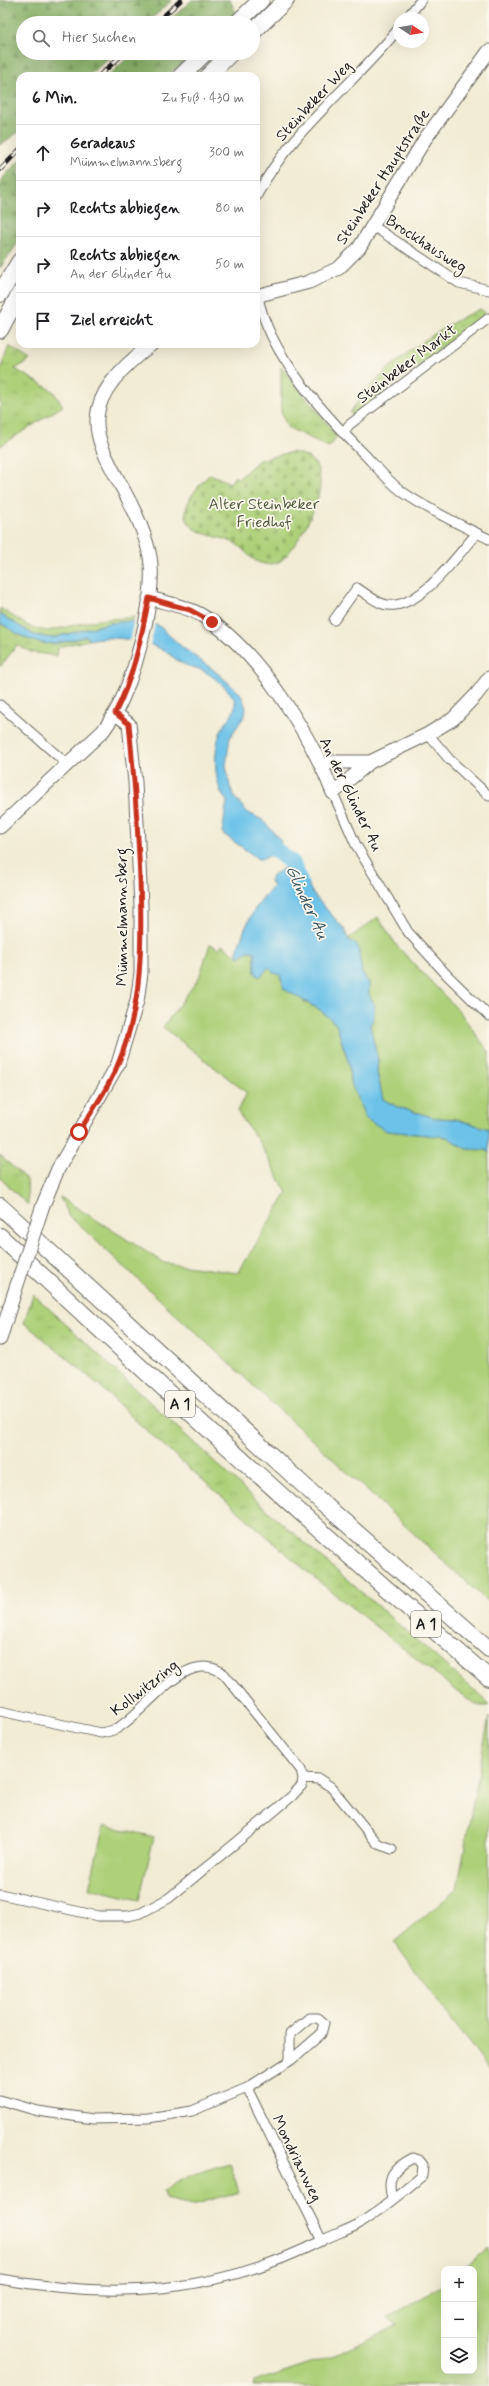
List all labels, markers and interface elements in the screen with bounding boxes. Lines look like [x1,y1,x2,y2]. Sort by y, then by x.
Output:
north arrow [393,12,429,48]
search box [16,16,260,60]
icon: search [30,27,52,49]
text: Hier suchen [62,28,136,48]
street label: Steinbeker Weg [271,56,357,146]
text: 6 Min. [32,87,77,109]
text: Zu Fuß · 430 m [161,90,244,107]
street label: Steinbeker Hauptstraße [331,105,435,249]
text: Geradeaus [70,134,135,154]
icon: ahead [32,142,54,164]
text: 300 m [209,144,244,161]
text: Mümmelmannsberg [70,154,182,171]
icon: right [32,198,54,220]
text: Rechts abbiegen [70,199,180,219]
text: 80 m [215,200,244,217]
street label: Brockhausweg [381,210,471,279]
text: Rechts abbiegen [70,246,180,266]
icon: right [32,254,54,276]
text: 50 m [215,256,244,273]
text: An der Glinder Au [70,266,171,283]
icon: arrive [32,310,54,332]
text: Ziel erreicht [70,311,153,331]
street label: Steinbeker Markt [353,319,461,409]
park label: Alter Steinbeker Friedhof [209,494,320,533]
route end [203,613,221,631]
street label: An der Glinder Au [314,734,388,856]
street label: Mümmelmannsberg [112,848,134,986]
water label: Glinder Au [280,862,334,943]
route start [70,1123,88,1141]
road number: A 1 [165,1391,195,1417]
road number: A 1 [411,1611,441,1637]
street label: Kollwitzring [107,1655,184,1722]
street label: Mondrianweg [267,2112,327,2206]
map controls [441,2266,477,2374]
button: + [441,2266,477,2302]
button: − [441,2302,477,2338]
button: layers [441,2338,477,2374]

